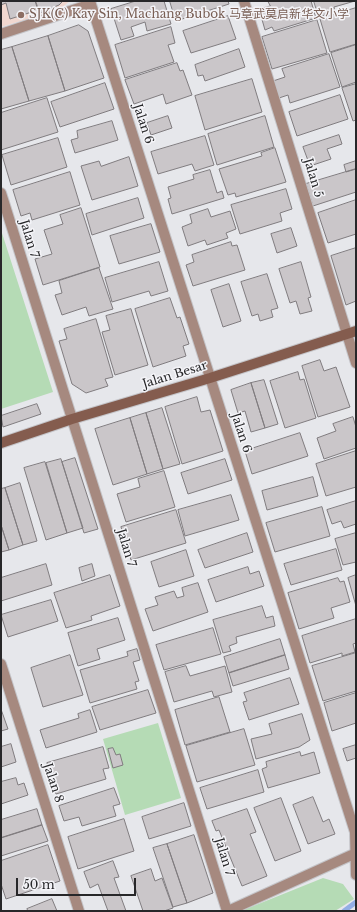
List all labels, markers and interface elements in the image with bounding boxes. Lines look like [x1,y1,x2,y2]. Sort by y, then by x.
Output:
place label: SJK(C) Kay Sin, Machang Bubok 马章武莫启新华文小学 [29,8,349,22]
marker: SJK(C) Kay Sin, Machang Bubok 马章武莫启新华文小学 [16,10,26,20]
street label: Jalan 6 [130,102,156,146]
street label: Jalan 5 [300,157,326,199]
street label: Jalan 7 [16,218,42,260]
street label: Jalan Besar [141,358,209,392]
street label: Jalan 6 [228,411,254,455]
street label: Jalan 7 [113,527,139,569]
street label: Jalan 8 [40,762,66,804]
street label: Jalan 7 [211,836,237,878]
scale bar [18,870,138,896]
text: 50 m [23,877,55,892]

